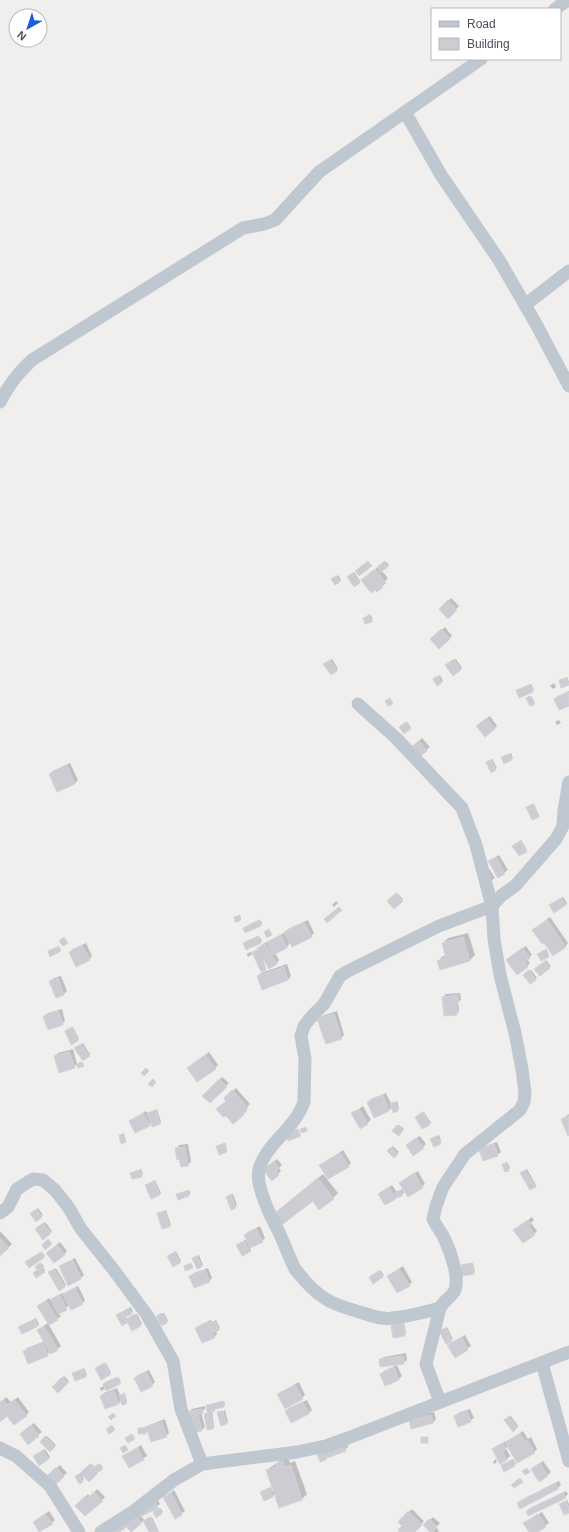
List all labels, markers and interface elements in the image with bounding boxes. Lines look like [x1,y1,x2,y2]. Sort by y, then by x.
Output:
north arrow [8,8,48,48]
legend [431,8,561,60]
text: Road [467,17,496,31]
text: N [15,29,29,43]
text: Building [467,37,510,51]

